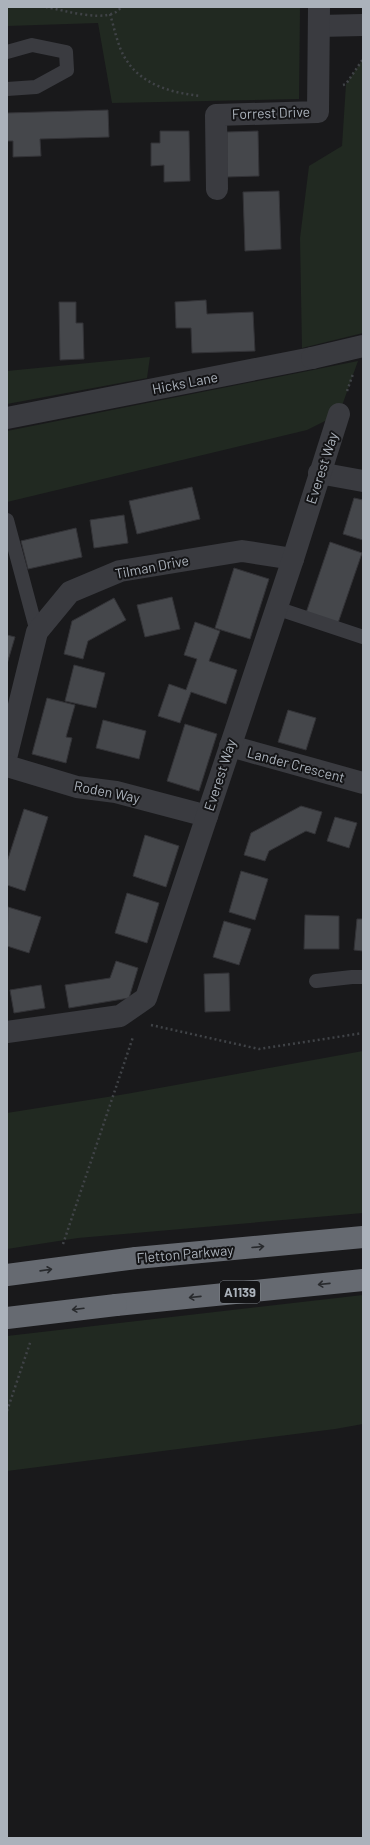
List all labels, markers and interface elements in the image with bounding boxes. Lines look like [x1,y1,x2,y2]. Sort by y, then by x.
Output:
street label: Forrest Drive [232,103,310,122]
street label: Hicks Lane [151,368,219,397]
street label: Everest Way [302,429,341,506]
street label: Tilman Drive [114,551,190,582]
street label: Everest Way [200,736,239,813]
street label: Lander Crescent [245,743,347,786]
street label: Roden Way [73,777,142,806]
street label: Fletton Parkway [136,1241,235,1266]
one-way arrow [251,1243,264,1250]
one-way arrow [39,1266,52,1274]
one-way arrow [318,1280,331,1287]
road number: A1139 [220,1281,260,1303]
one-way arrow [189,1293,202,1300]
one-way arrow [72,1305,85,1313]

